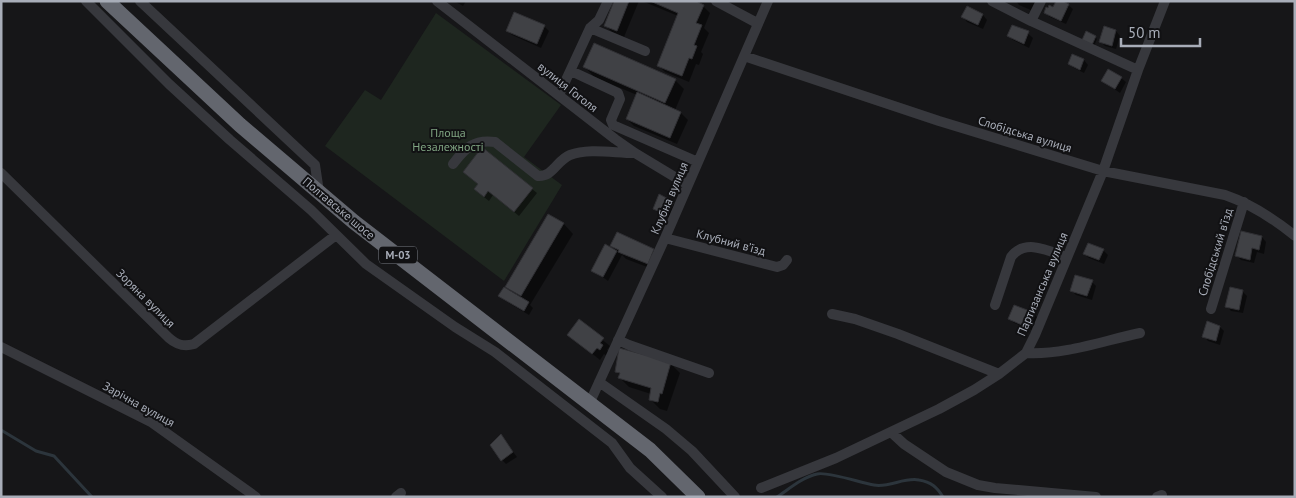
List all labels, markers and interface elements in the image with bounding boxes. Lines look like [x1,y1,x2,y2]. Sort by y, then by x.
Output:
scale bar [1121,15,1200,47]
text: 50 m [1128,23,1161,42]
street label: вулиця Гоголя [535,59,601,115]
street label: Слобідська вулиця [976,113,1074,155]
park label: Площа Незалежності [412,125,484,154]
street label: Клубна вулиця [647,159,691,237]
street label: Полтавське шосе [300,174,378,242]
street label: Слобідський в’їзд [1195,206,1236,298]
street label: Клубний в’їзд [695,226,768,259]
street label: Партизанська вулиця [1013,230,1071,338]
road number: М-03 [379,246,417,264]
street label: Зоряна вулиця [113,265,179,331]
street label: Зарічна вулиця [100,378,178,430]

